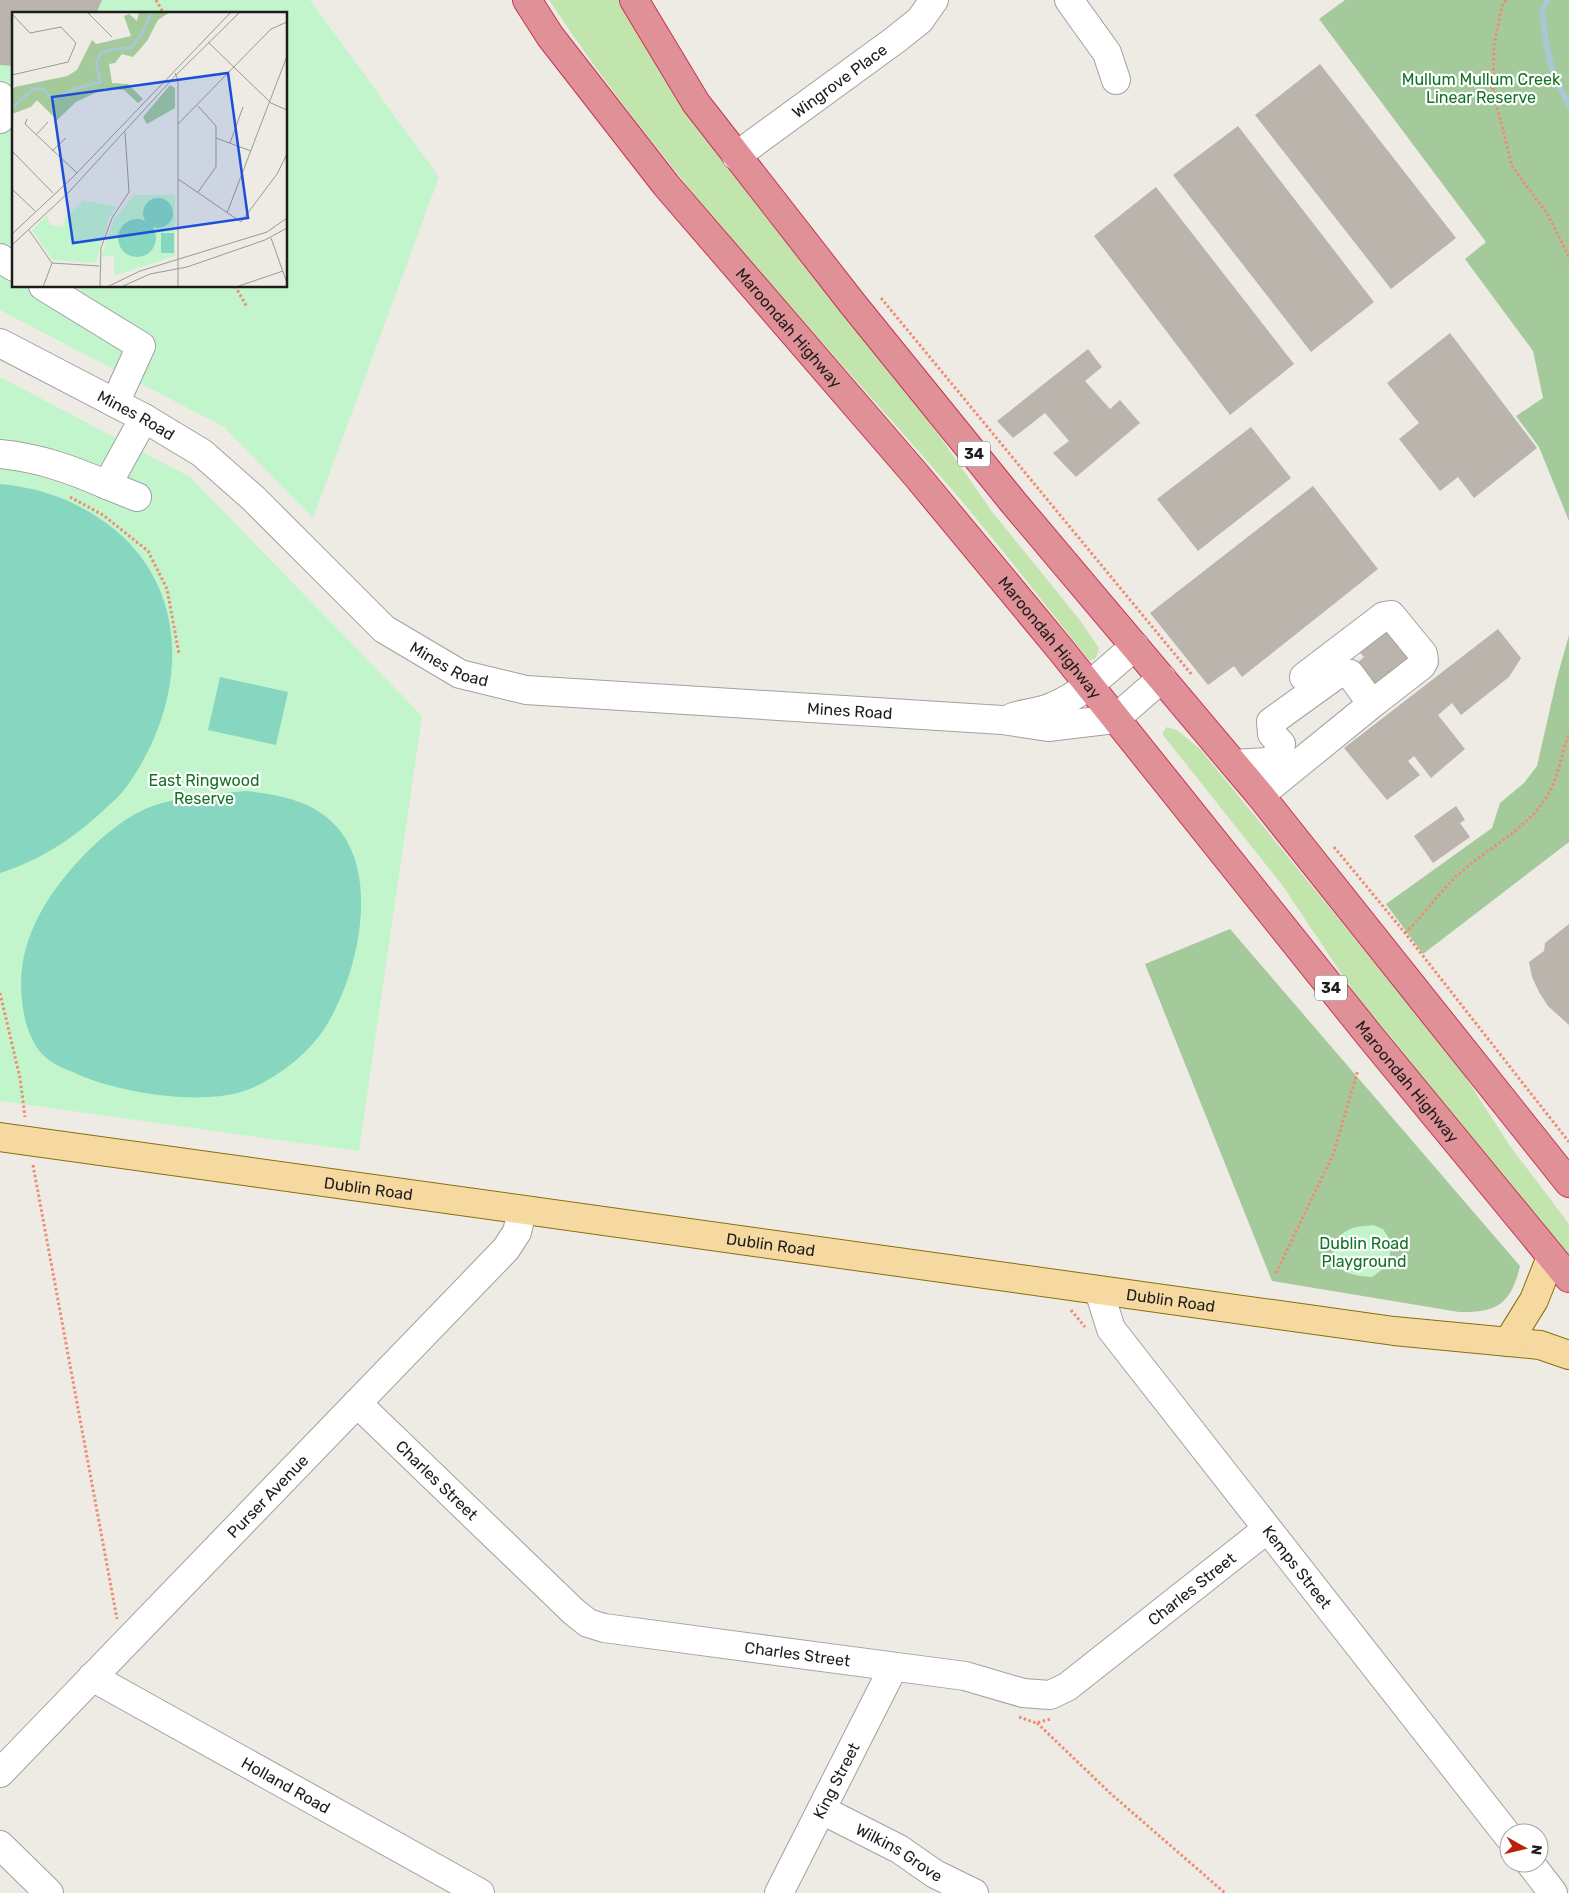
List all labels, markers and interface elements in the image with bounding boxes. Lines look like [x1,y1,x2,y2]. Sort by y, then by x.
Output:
inset map [12,12,288,288]
street label: Wingrove Place [788,40,891,122]
park label: Mullum Mullum Creek Linear Reserve [1402,70,1561,107]
street label: Maroondah Highway [732,264,846,392]
street label: Mines Road [94,386,178,444]
road number: 34 [958,442,990,466]
street label: Maroondah Highway [994,573,1105,703]
street label: Mines Road [406,638,490,691]
street label: Mines Road [807,699,893,723]
park label: East Ringwood Reserve [149,771,259,808]
road number: 34 [1315,976,1347,1000]
street label: Maroondah Highway [1351,1017,1463,1147]
street label: Dublin Road [323,1173,414,1204]
street label: Dublin Road [725,1229,816,1260]
park label: Dublin Road Playground [1319,1234,1409,1271]
street label: Dublin Road [1125,1285,1216,1316]
street label: Charles Street [392,1437,482,1524]
street label: Purser Avenue [223,1451,312,1542]
street label: Kemps Street [1259,1522,1335,1612]
street label: Charles Street [1144,1549,1240,1630]
street label: Charles Street [743,1638,851,1671]
street label: King Street [809,1740,864,1822]
street label: Holland Road [238,1753,333,1818]
street label: Wilkins Grove [852,1820,945,1886]
north arrow [1499,1823,1549,1873]
text: N [1527,1844,1545,1856]

